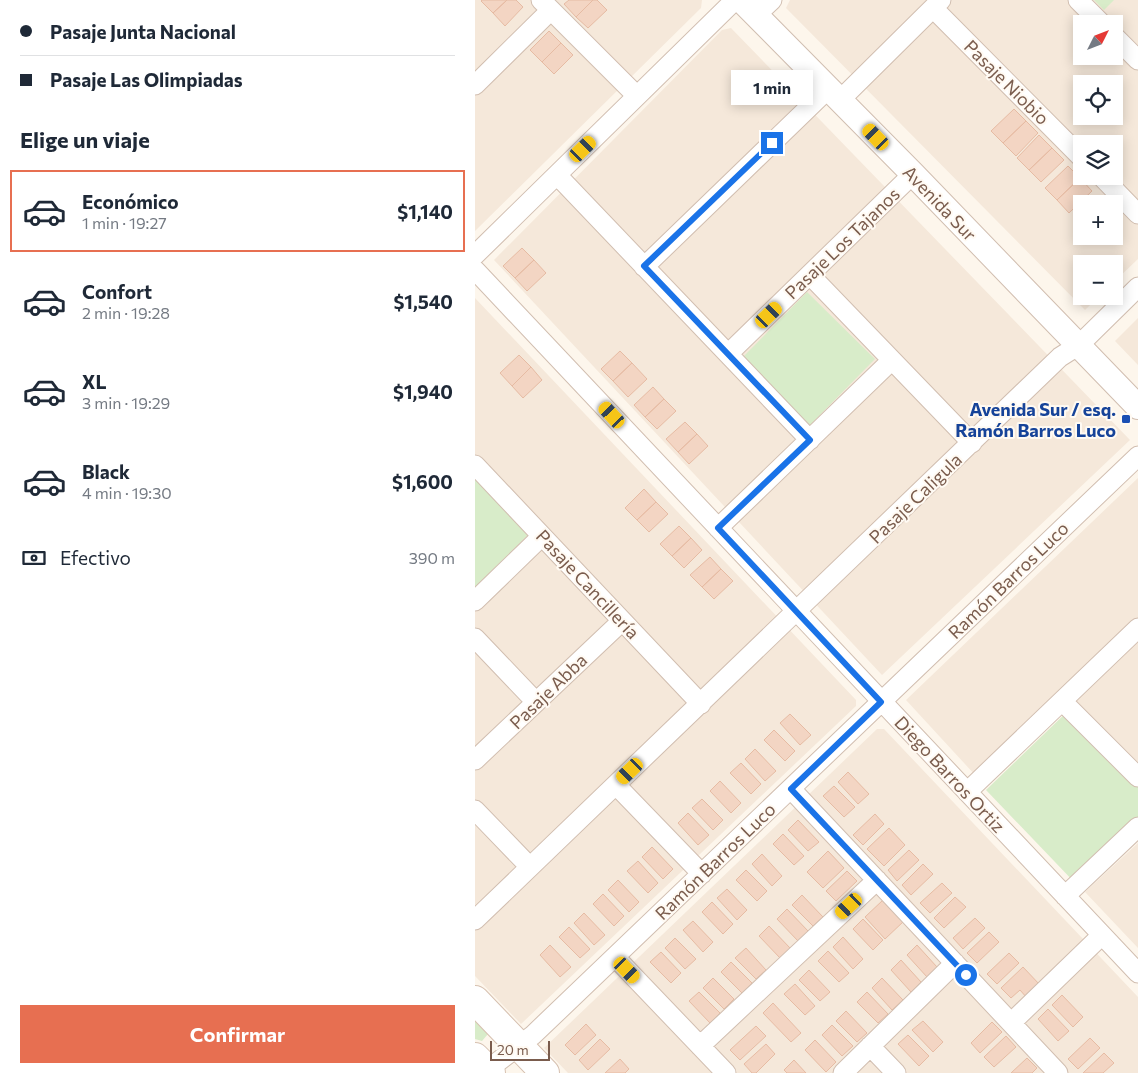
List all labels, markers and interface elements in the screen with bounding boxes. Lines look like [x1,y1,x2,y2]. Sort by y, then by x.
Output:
north arrow [1073,15,1123,65]
map controls [1073,15,1123,305]
text: Pasaje Junta Nacional [50,20,236,43]
street label: Pasaje Niobio [960,35,1054,129]
text: Pasaje Las Olimpiadas [50,68,243,91]
callout: 1 min [731,70,813,106]
button: locate [1073,75,1123,125]
text: 1 min [753,78,791,97]
car [860,121,891,153]
text: Elige un viaje [20,126,150,153]
route end [761,132,783,154]
car [566,133,599,165]
button: layers [1073,135,1123,185]
street label: Avenida Sur [899,161,981,245]
street label: Pasaje Los Tajanos [780,183,904,303]
icon: car [22,189,67,234]
text: Económico [82,190,179,213]
button: + [1073,195,1123,245]
text: $1,140 [397,200,453,223]
text: 1 min · 19:27 [82,213,167,232]
button: − [1073,255,1123,305]
icon: car [22,279,67,324]
text: Confort [82,280,152,303]
text: $1,540 [393,290,453,313]
car [753,299,785,331]
text: 2 min · 19:28 [82,303,170,322]
icon: car [22,369,67,414]
text: XL [82,370,107,393]
text: $1,940 [393,380,453,403]
text: 3 min · 19:29 [82,393,170,412]
place label: Avenida Sur / esq. Ramón Barros Luco [955,398,1116,441]
car [596,399,627,431]
marker: Avenida Sur / esq. Ramón Barros Luco [1120,413,1132,425]
street label: Pasaje Caligula [864,448,966,548]
icon: car [22,459,67,504]
text: Black [82,460,130,483]
text: $1,600 [392,470,453,493]
text: 4 min · 19:30 [82,483,172,502]
street label: Ramón Barros Luco [943,517,1073,643]
street label: Pasaje Cancillería [532,525,644,643]
icon: cash [20,544,48,572]
text: Efectivo [60,546,131,569]
text: 390 m [409,548,455,567]
street label: Pasaje Abba [505,649,591,733]
street label: Diego Barros Ortiz [890,711,1010,837]
car [614,755,646,787]
street label: Ramón Barros Luco [650,798,780,924]
car [832,890,865,922]
car [611,954,642,986]
route start [955,964,977,986]
button: Confirmar [20,1005,455,1063]
scale bar [490,1038,550,1061]
text: 20 m [497,1041,529,1058]

